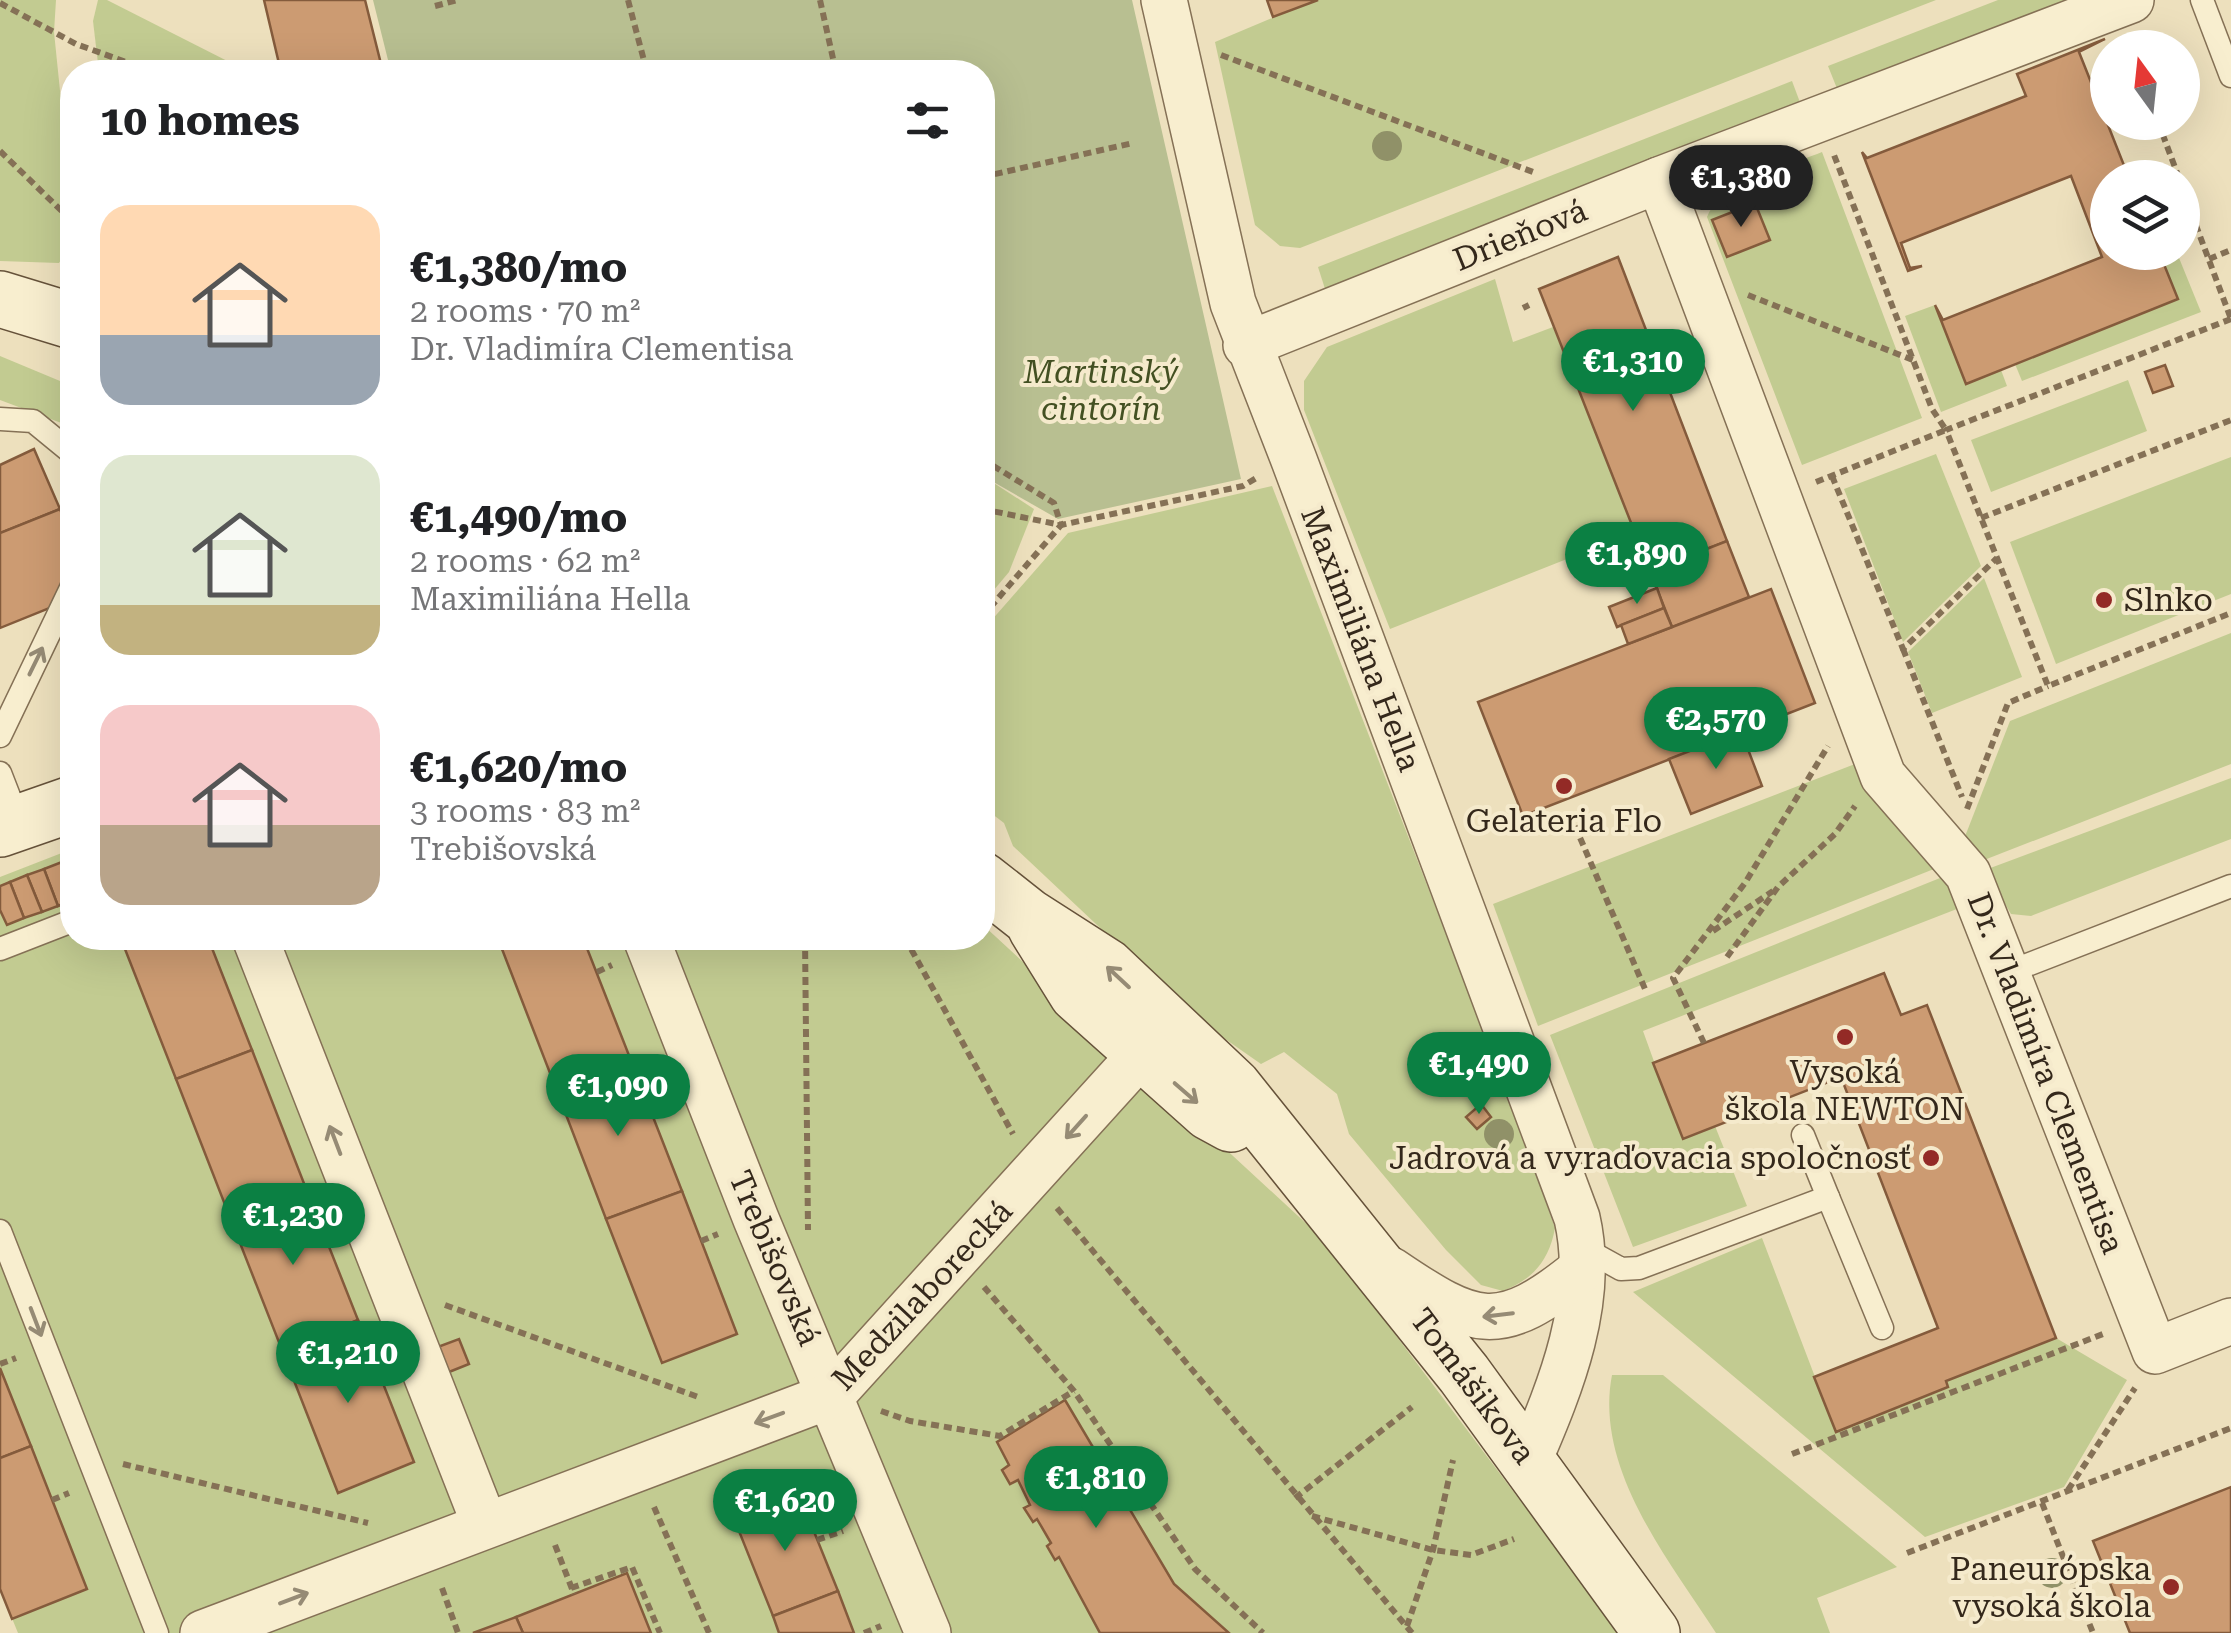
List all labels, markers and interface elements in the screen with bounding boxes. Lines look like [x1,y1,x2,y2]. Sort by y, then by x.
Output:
north arrow [2090,30,2200,140]
map controls [2090,30,2200,270]
icon: filters [900,93,955,148]
text: 10 homes [100,96,300,145]
pin: €1,380 [1660,145,1822,230]
text: €1,380 [1691,158,1791,196]
button: layers [2090,160,2200,270]
street label: Drieňová [1448,191,1592,279]
text: €1,380/mo [410,243,627,292]
icon: home [180,245,300,365]
text: 2 rooms · 70 m² [410,292,640,330]
pin: €1,310 [1552,329,1714,414]
text: Dr. Vladimíra Clementisa [410,330,793,368]
text: €1,310 [1583,342,1683,380]
park label: Martinský cintorín [1023,353,1179,428]
text: €1,490/mo [410,493,627,542]
icon: home [180,495,300,615]
street label: Maximiliána Hella [1293,501,1429,777]
pin: €1,890 [1556,522,1718,607]
text: €1,890 [1587,535,1687,573]
text: 2 rooms · 62 m² [410,542,640,580]
text: Maximiliána Hella [410,580,690,618]
place label: Slnko [2124,581,2213,619]
marker: Slnko [2093,589,2115,611]
one-way arrow [28,647,47,677]
pin: €2,570 [1635,687,1797,772]
text: €2,570 [1666,700,1766,738]
text: €1,620/mo [410,743,627,792]
icon: home [180,745,300,865]
marker: Gelateria Flo [1553,775,1575,797]
text: 3 rooms · 83 m² [410,792,640,830]
place label: Gelateria Flo [1466,802,1662,840]
text: Trebišovská [410,830,596,868]
street label: Dr. Vladimíra Clementisa [1960,887,2132,1259]
one-way arrow [1107,965,1131,989]
marker: Vysoká škola NEWTON [1834,1026,1856,1048]
pin: €1,490 [1398,1032,1560,1117]
text: €1,490 [1429,1045,1529,1083]
place label: Vysoká škola NEWTON [1725,1053,1965,1128]
pin: €1,090 [537,1054,699,1139]
text: €1,090 [568,1067,668,1105]
one-way arrow [1173,1082,1199,1104]
one-way arrow [1065,1114,1088,1139]
one-way arrow [325,1126,343,1157]
place label: Jadrová a vyraďovacia spoločnosť [1389,1139,1911,1177]
marker: Jadrová a vyraďovacia spoločnosť [1920,1147,1942,1169]
street label: Trebišovská [721,1165,829,1351]
pin: €1,230 [212,1183,374,1268]
street label: Medzilaborecká [824,1192,1020,1398]
text: €1,230 [243,1196,343,1234]
street label: Tomášikova [1402,1301,1544,1471]
one-way arrow [28,1306,46,1337]
one-way arrow [1483,1306,1515,1325]
pin: €1,210 [267,1321,429,1406]
text: €1,210 [298,1334,398,1372]
one-way arrow [754,1410,785,1428]
pin: €1,810 [1015,1446,1177,1531]
text: €1,810 [1046,1459,1146,1497]
pin: €1,620 [704,1469,866,1554]
text: €1,620 [735,1482,835,1520]
place label: Рaneurópska vysoká škola [1950,1550,2151,1625]
marker: Рaneurópska vysoká škola [2160,1576,2182,1598]
one-way arrow [278,1588,309,1606]

